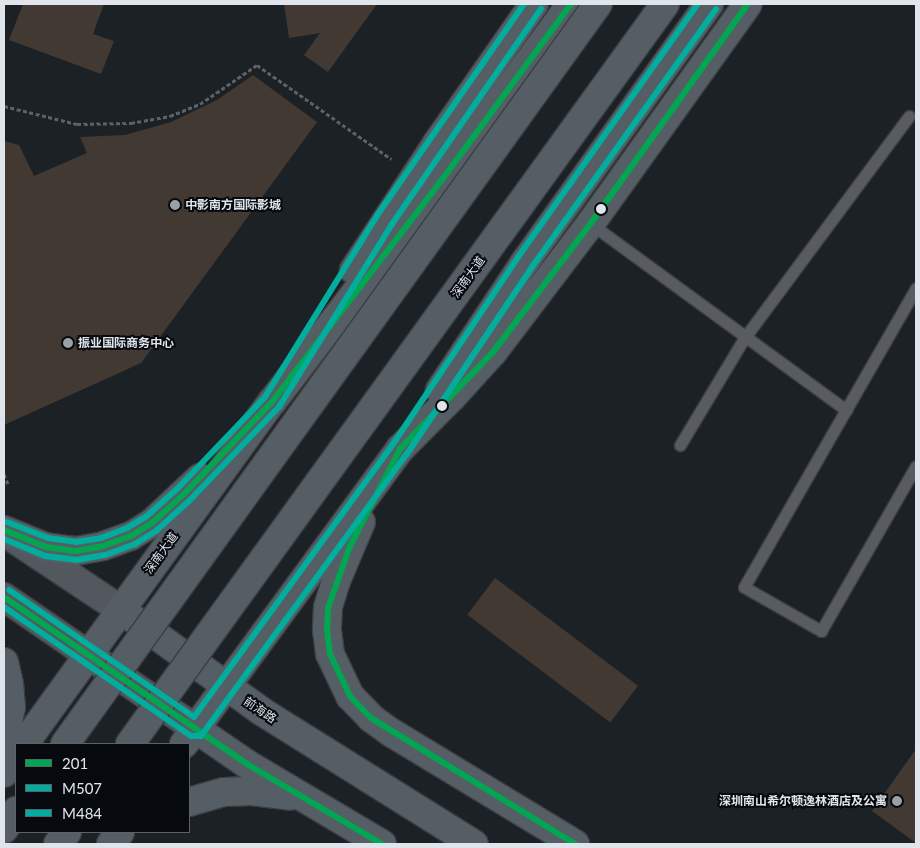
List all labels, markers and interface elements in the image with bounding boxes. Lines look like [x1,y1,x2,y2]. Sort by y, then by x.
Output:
place label: 中影南方国际影城 [185,198,281,212]
marker: 中影南方国际影城 [169,199,181,211]
unlabelled marker [596,204,606,214]
street label: 深南大道 [448,253,488,301]
place label: 振业国际商务中心 [78,336,174,350]
marker: 振业国际商务中心 [62,337,74,349]
unlabelled marker [437,401,447,411]
street label: 深南大道 [141,529,181,577]
street label: 前海路 [241,694,279,726]
legend [15,743,190,833]
text: 201 [62,754,88,772]
text: M507 [62,779,102,797]
place label: 深圳南山希尔顿逸林酒店及公寓 [719,794,887,808]
marker: 深圳南山希尔顿逸林酒店及公寓 [891,795,903,807]
text: M484 [62,804,102,822]

